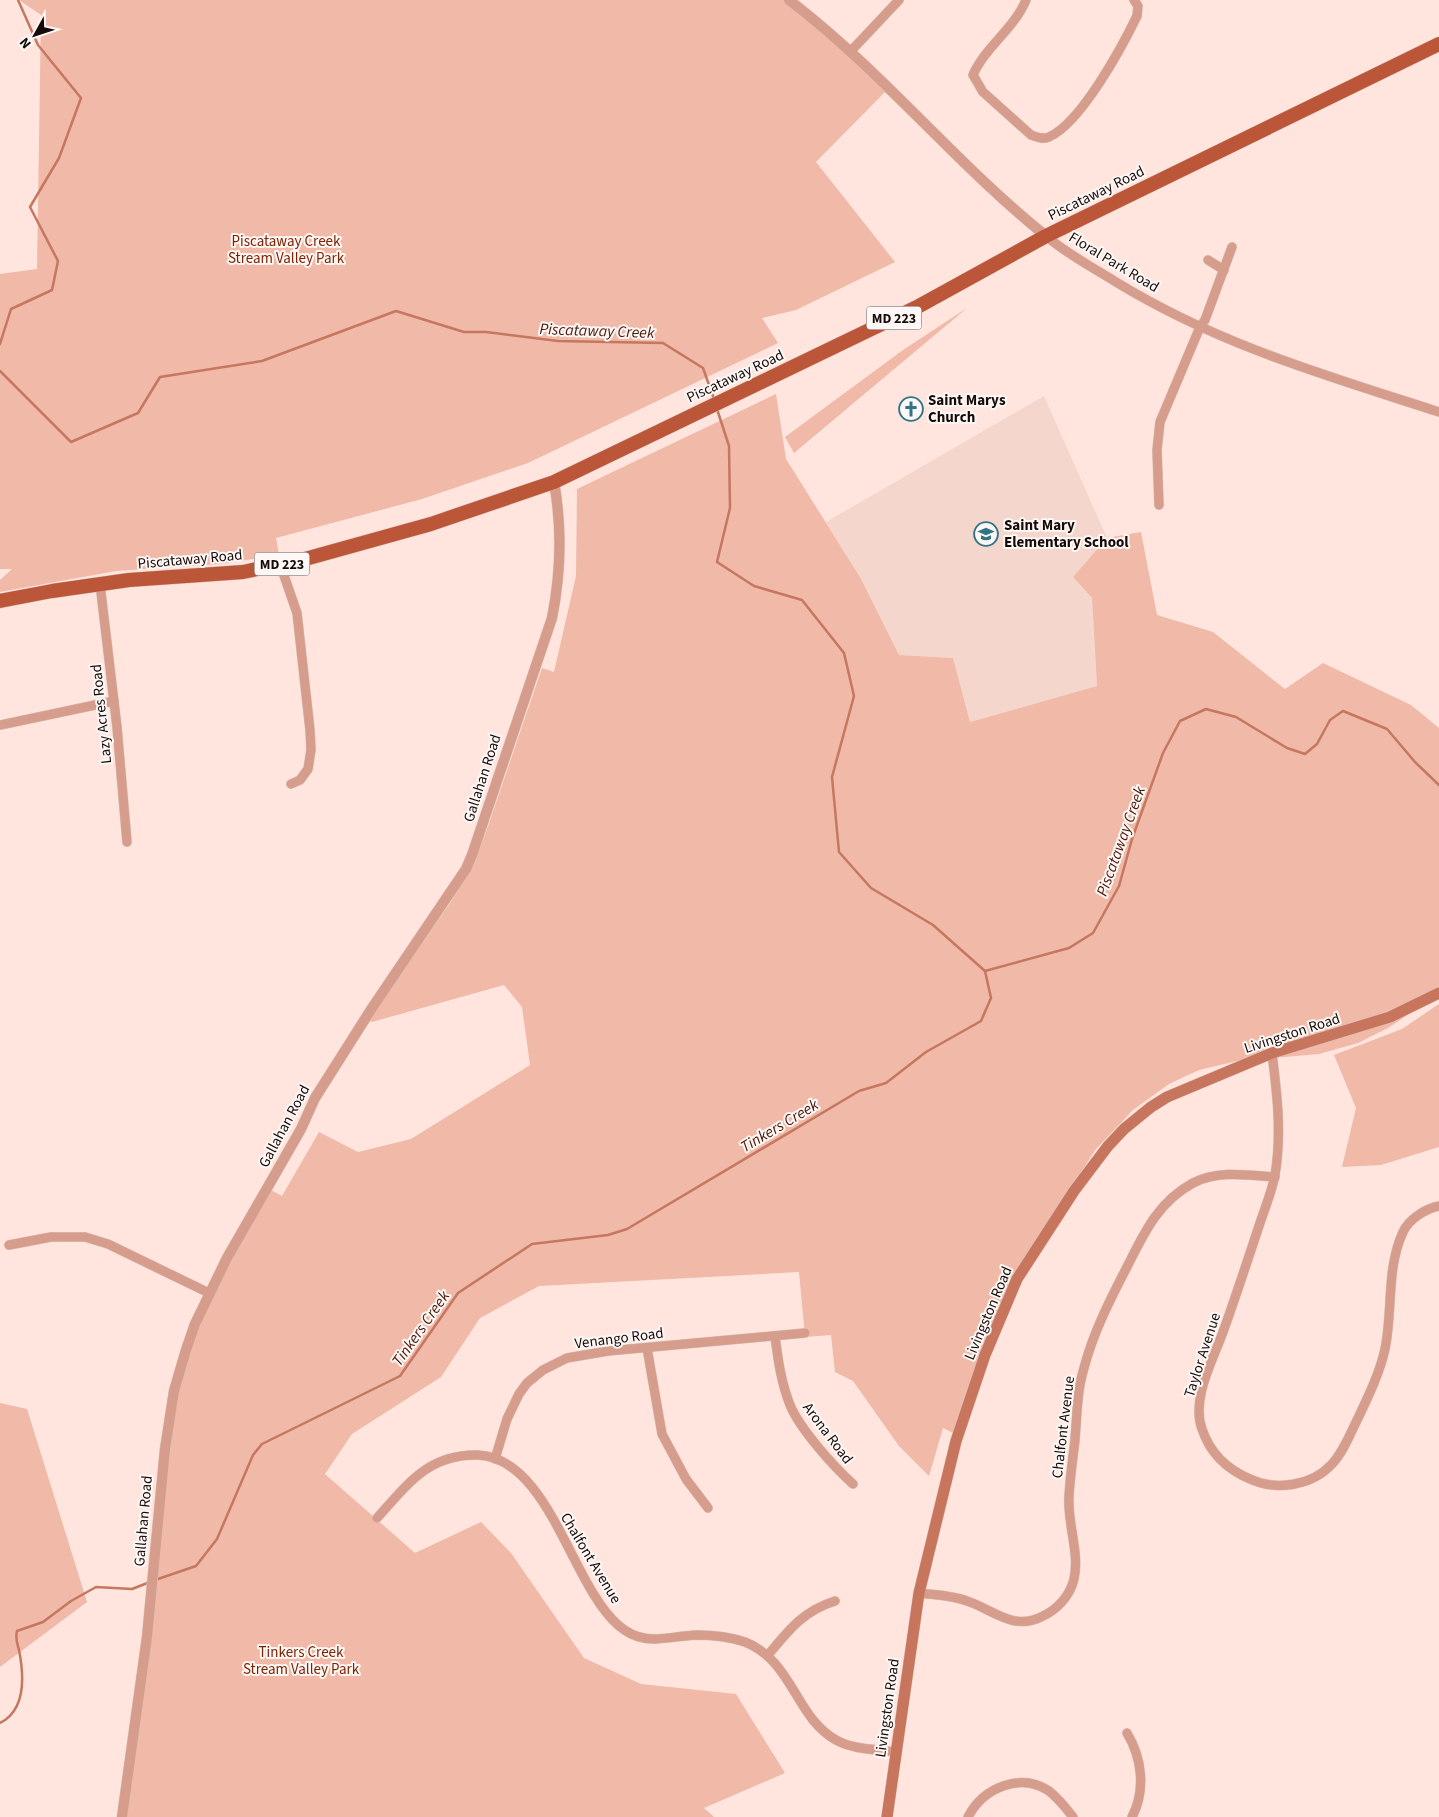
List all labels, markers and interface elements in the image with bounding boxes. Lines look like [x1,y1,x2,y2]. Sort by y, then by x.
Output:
north arrow [10,10,60,60]
text: N [15,33,36,53]
street label: Piscataway Road [1044,161,1148,226]
street label: Floral Park Road [1065,227,1163,298]
park label: Piscataway Creek Stream Valley Park [228,231,345,269]
road number: MD 223 [866,306,922,330]
water label: Piscataway Creek [539,318,655,344]
street label: Piscataway Road [683,345,787,408]
place label: Saint Marys Church [928,390,1006,428]
church icon: Saint Marys Church [898,396,924,422]
place label: Saint Mary Elementary School [1004,515,1129,553]
school or university icon: Saint Mary Elementary School [973,521,999,547]
street label: Piscataway Road [137,544,243,575]
road number: MD 223 [254,552,310,576]
street label: Lazy Acres Road [86,663,117,765]
street label: Gallahan Road [458,732,507,825]
water label: Piscataway Creek [1091,783,1151,899]
street label: Livingston Road [1241,1008,1343,1059]
street label: Gallahan Road [254,1081,315,1171]
water label: Tinkers Creek [736,1094,823,1158]
street label: Livingston Road [959,1263,1018,1363]
water label: Tinkers Creek [387,1286,455,1371]
street label: Taylor Avenue [1179,1310,1226,1400]
street label: Venango Road [573,1323,665,1354]
street label: Chalfont Avenue [1047,1375,1080,1479]
street label: Arona Road [797,1398,858,1468]
street label: Gallahan Road [129,1475,158,1567]
street label: Chalfont Avenue [555,1509,626,1608]
park label: Tinkers Creek Stream Valley Park [243,1642,360,1680]
street label: Livingston Road [870,1657,905,1759]

